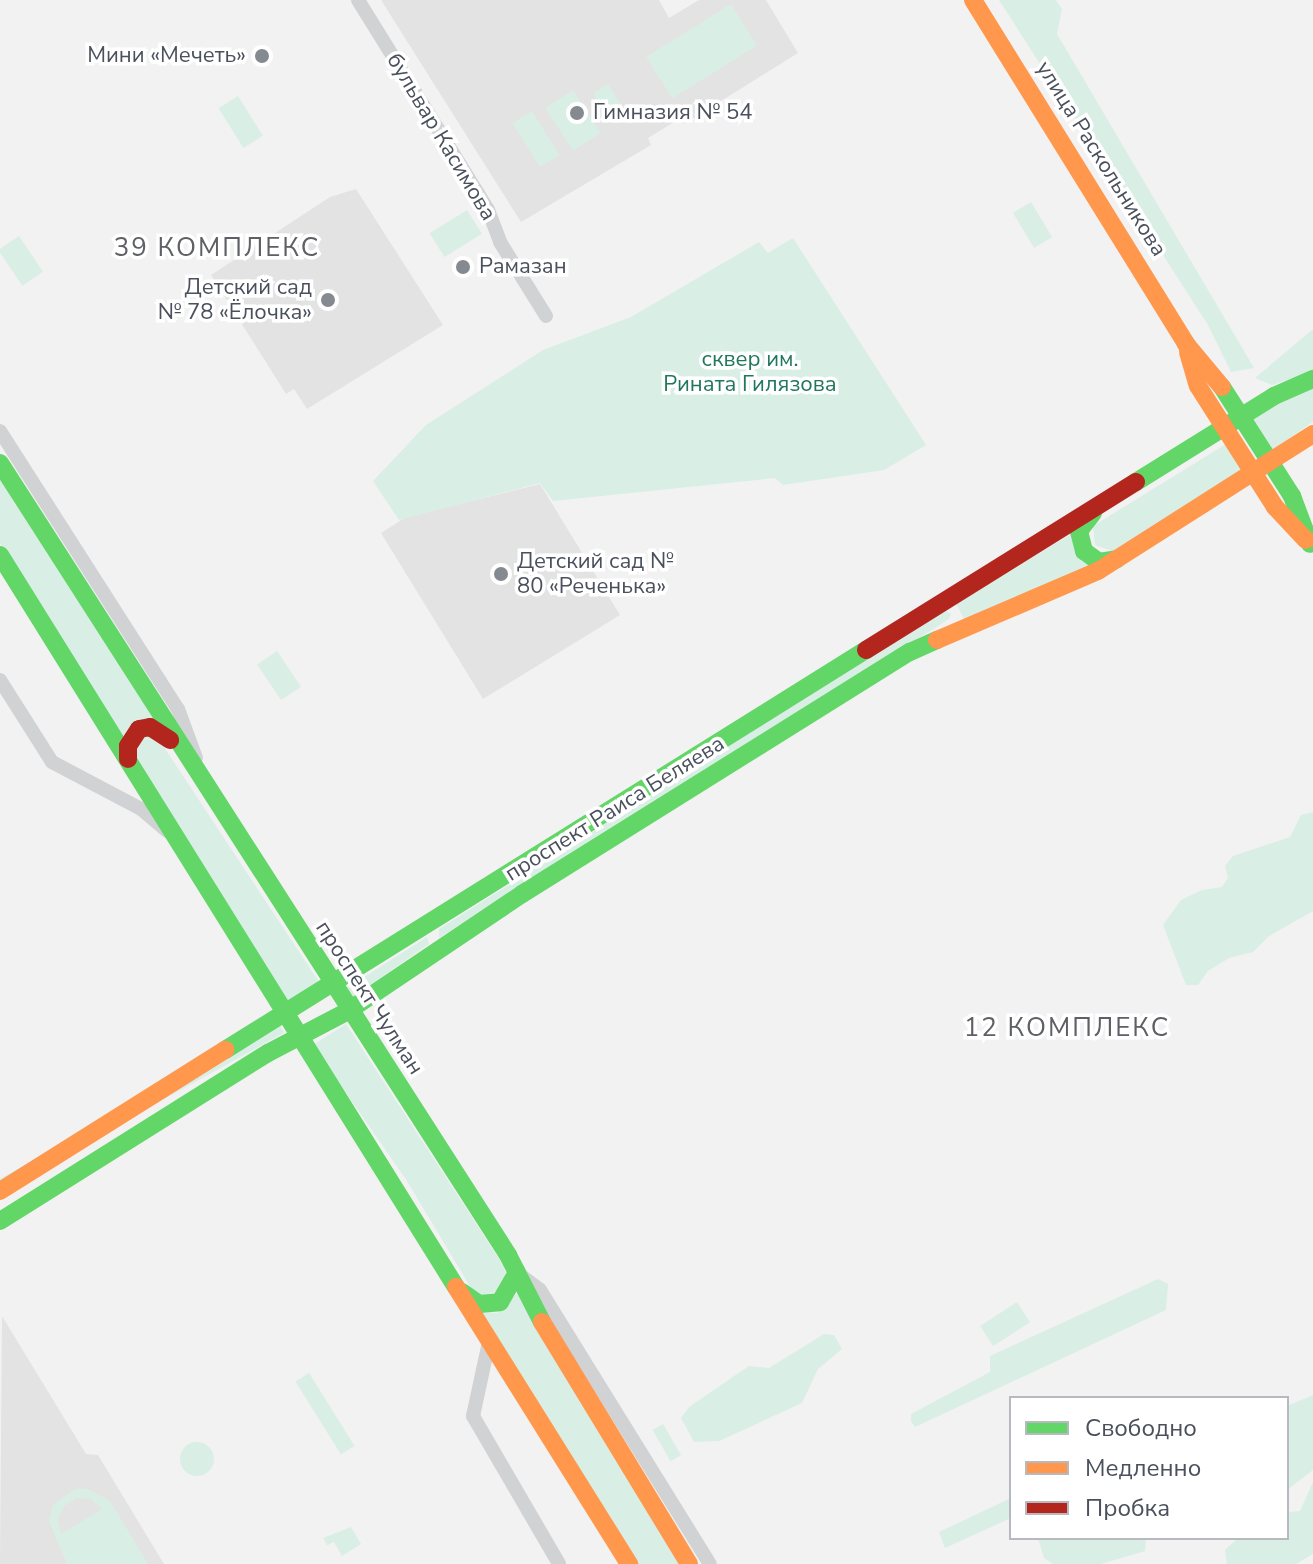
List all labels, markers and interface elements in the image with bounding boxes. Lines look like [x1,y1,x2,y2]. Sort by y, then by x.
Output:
place label: Мини «Мечеть» [87,43,246,69]
marker: Мини «Мечеть» [253,47,271,65]
street label: бульвар Касимова [381,49,501,225]
street label: улица Раскольникова [1030,57,1172,261]
place label: Гимназия № 54 [593,100,752,126]
marker: Гимназия № 54 [568,104,586,122]
district label: 39 КОМПЛЕКС [114,232,320,264]
place label: Рамазан [479,254,567,280]
marker: Рамазан [454,258,472,276]
place label: Детский сад № 78 «Ёлочка» [158,274,312,326]
marker: Детский сад № 78 «Ёлочка» [319,291,337,309]
park label: сквер им. Рината Гилязова [663,346,837,398]
place label: Детский сад № 80 «Реченька» [517,548,674,600]
marker: Детский сад № 80 «Реченька» [492,565,510,583]
street label: проспект Раиса Беляева [500,731,730,887]
street label: проспект Чулман [309,916,429,1080]
district label: 12 КОМПЛЕКС [964,1012,1170,1044]
legend [1009,1396,1289,1540]
text: Свободно [1085,1412,1197,1444]
text: Медленно [1085,1452,1201,1484]
text: Пробка [1085,1492,1170,1524]

